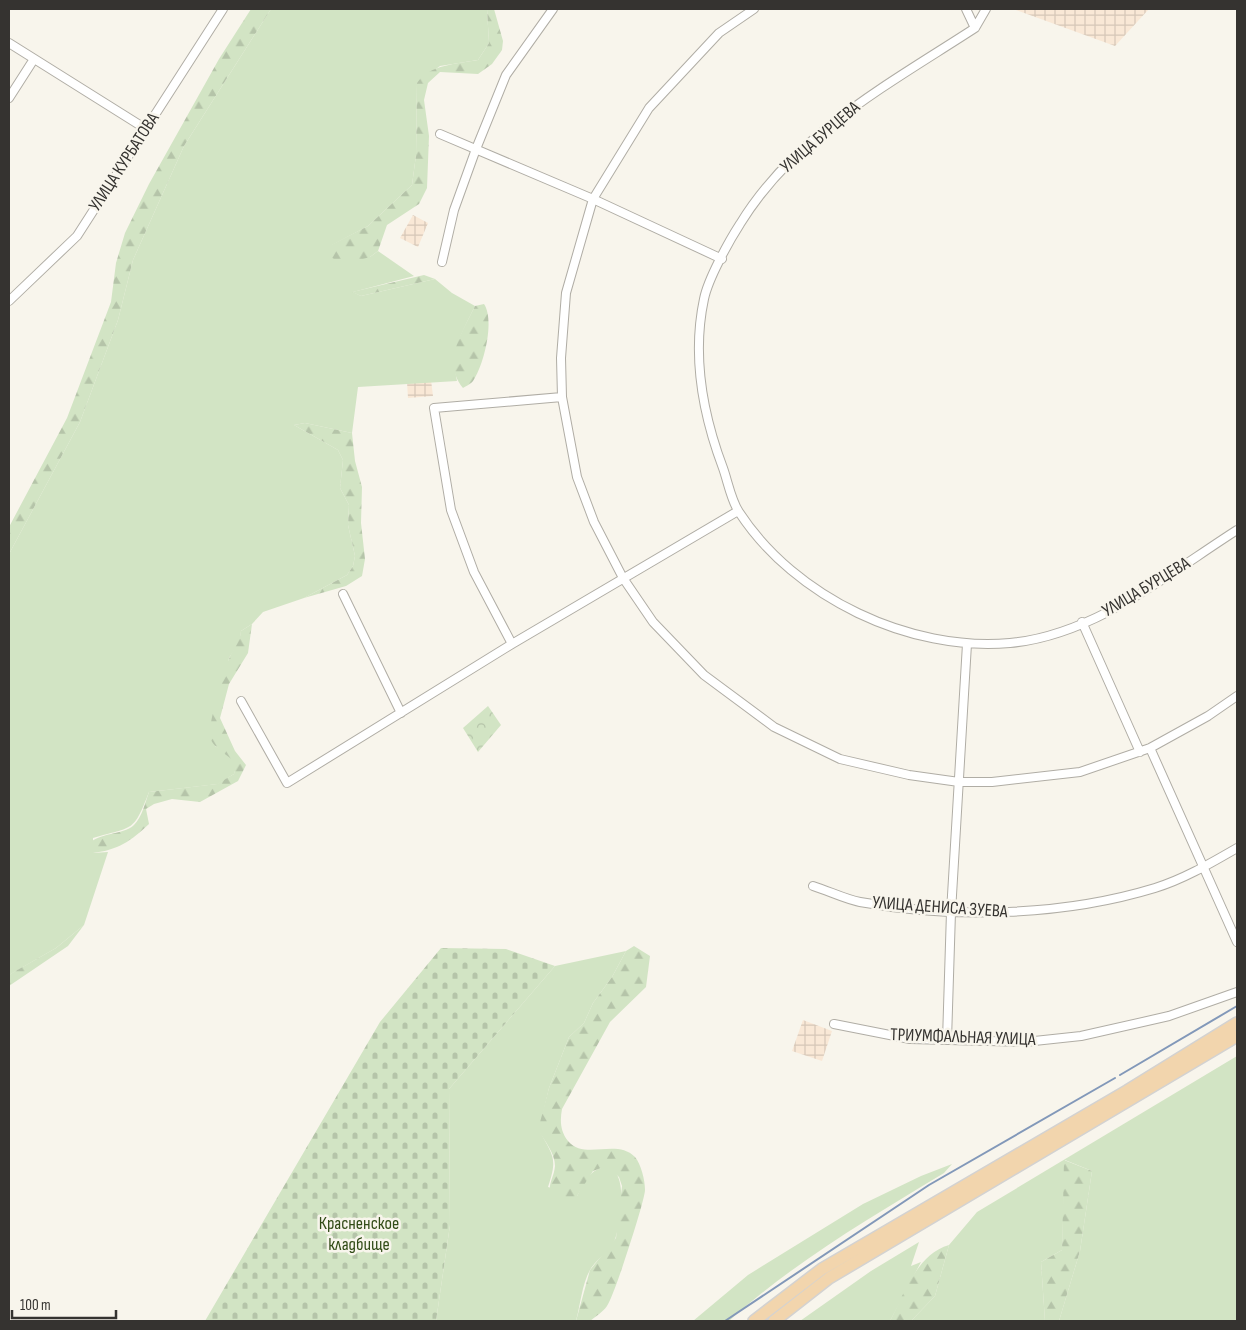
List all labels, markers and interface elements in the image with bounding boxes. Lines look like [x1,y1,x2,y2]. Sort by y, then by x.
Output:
street label: УЛИЦА БУРЦЕВА [776,97,864,177]
street label: УЛИЦА КУРБАТОВА [84,109,164,215]
street label: УЛИЦА БУРЦЕВА [1098,552,1194,621]
street label: УЛИЦА ДЕНИСА ЗУЕВА [872,892,1009,922]
street label: ТРИУМФАЛЬНАЯ УЛИЦА [890,1024,1036,1050]
park label: Красненское кладбище [319,1213,399,1255]
scale bar [12,1288,116,1320]
text: 100 m [20,1296,51,1315]

